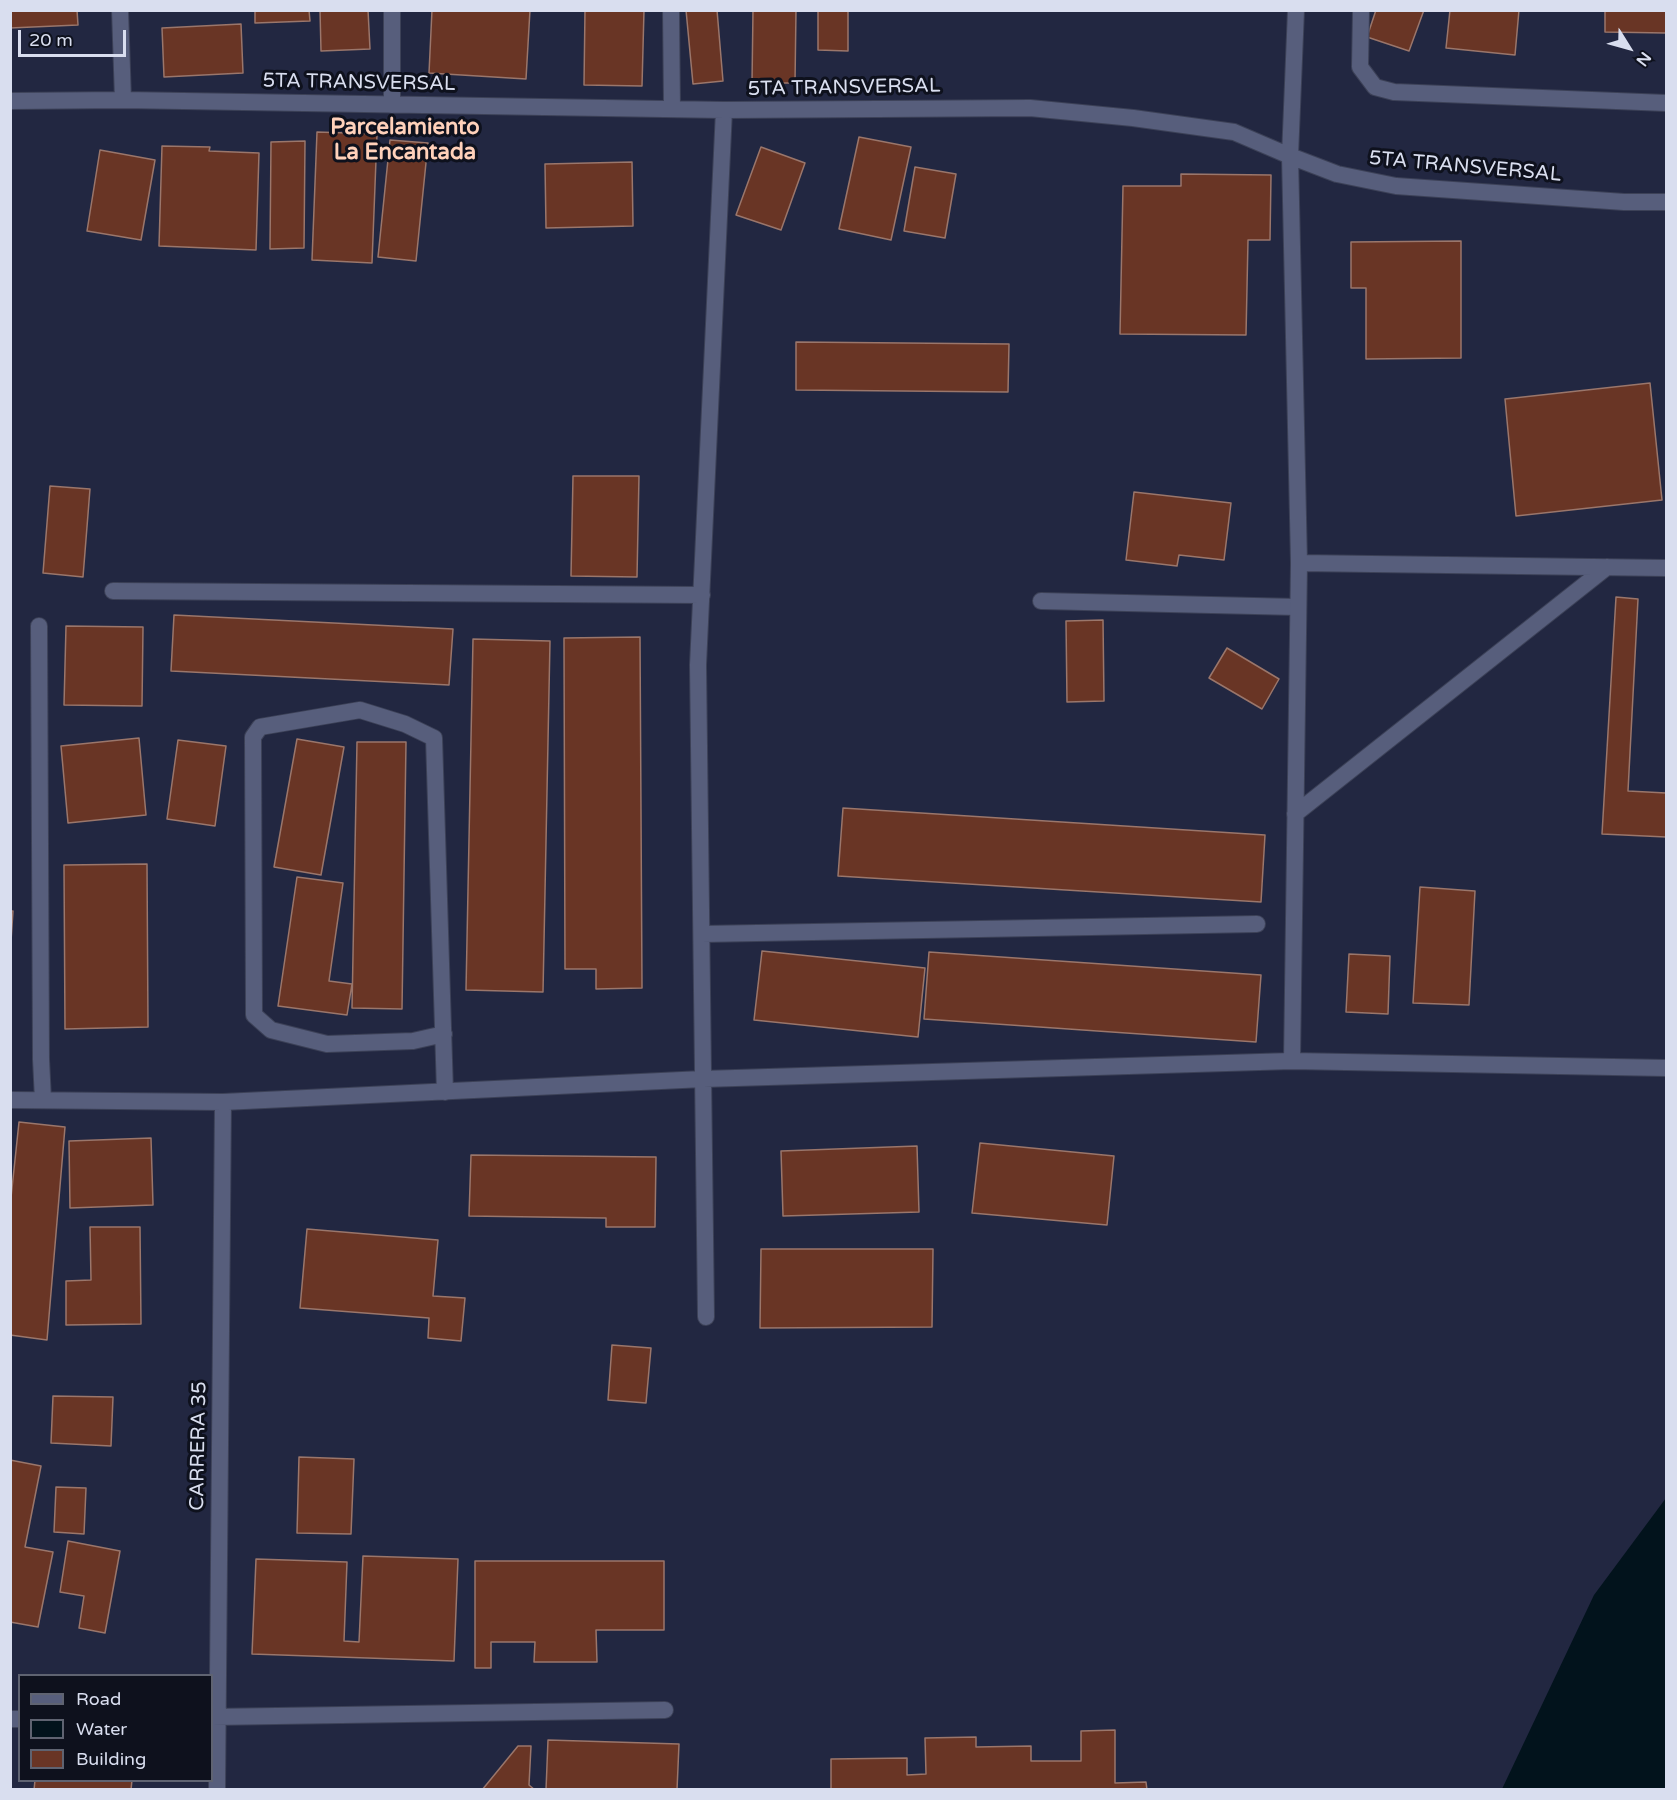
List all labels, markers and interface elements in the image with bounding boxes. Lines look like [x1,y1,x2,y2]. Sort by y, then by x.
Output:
scale bar [21,18,129,56]
north arrow [1599,18,1659,78]
text: 20 m [29,29,73,51]
text: N [1632,48,1655,70]
street label: 5TA TRANSVERSAL [262,69,456,97]
street label: 5TA TRANSVERSAL [747,74,941,102]
district label: Parcelamiento La Encantada [330,115,480,166]
street label: 5TA TRANSVERSAL [1368,147,1562,187]
street label: CARRERA 35 [186,1381,212,1511]
legend [18,1674,213,1782]
text: Road [76,1688,121,1710]
text: Water [76,1718,127,1740]
text: Building [76,1748,146,1770]

